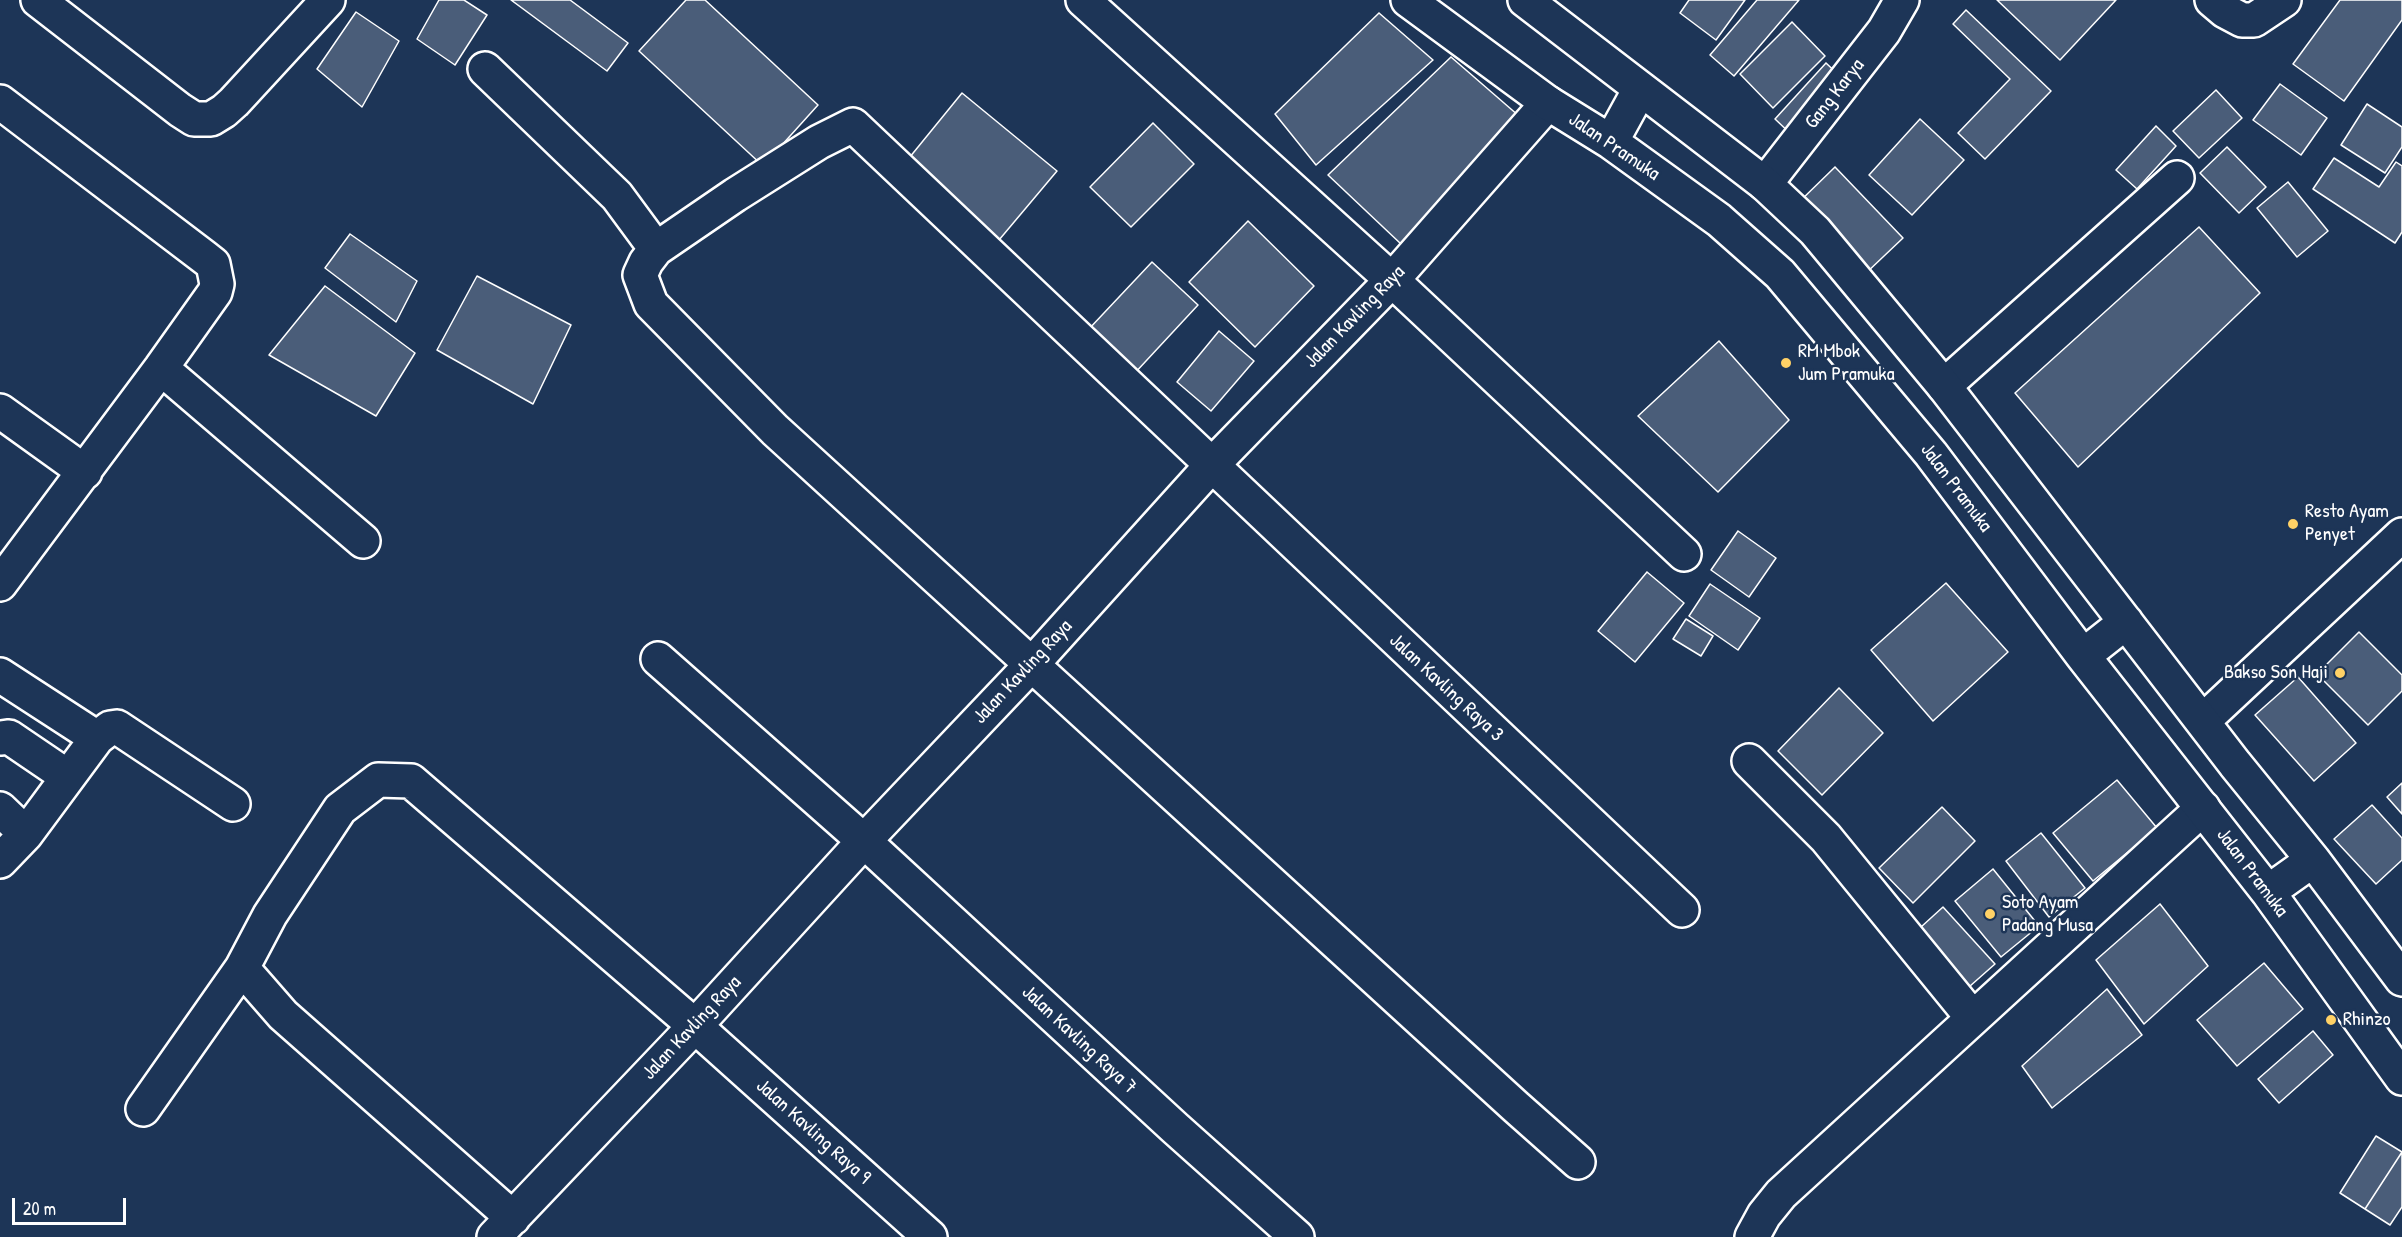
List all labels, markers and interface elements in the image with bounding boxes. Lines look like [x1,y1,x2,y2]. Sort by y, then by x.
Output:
street label: Gang Karya [1800,54,1870,134]
street label: Jalan Pramuka [1564,108,1664,186]
street label: Jalan Kavling Raya [1300,261,1410,373]
place label: RM Mbok Jum Pramuka [1798,340,1894,387]
marker: RM Mbok Jum Pramuka [1779,356,1793,370]
street label: Jalan Pramuka [1915,439,1997,537]
place label: Resto Ayam Penyet [2305,500,2389,547]
marker: Resto Ayam Penyet [2286,517,2300,531]
street label: Jalan Kavling Raya [969,615,1077,729]
street label: Jalan Kavling Raya 3 [1384,629,1508,747]
place label: Bakso Son Haji [2224,661,2328,685]
marker: Bakso Son Haji [2333,666,2347,680]
street label: Jalan Pramuka [2211,824,2293,922]
place label: Soto Ayam Padang Musa [2002,891,2093,938]
marker: Soto Ayam Padang Musa [1983,907,1997,921]
street label: Jalan Kavling Raya [638,971,746,1085]
street label: Jalan Kavling Raya 7 [1017,981,1141,1099]
place label: Rhinzo [2343,1008,2391,1032]
marker: Rhinzo [2324,1013,2338,1027]
street label: Jalan Kavling Raya 9 [751,1074,875,1190]
scale bar [15,1186,129,1224]
text: 20 m [23,1196,56,1221]

